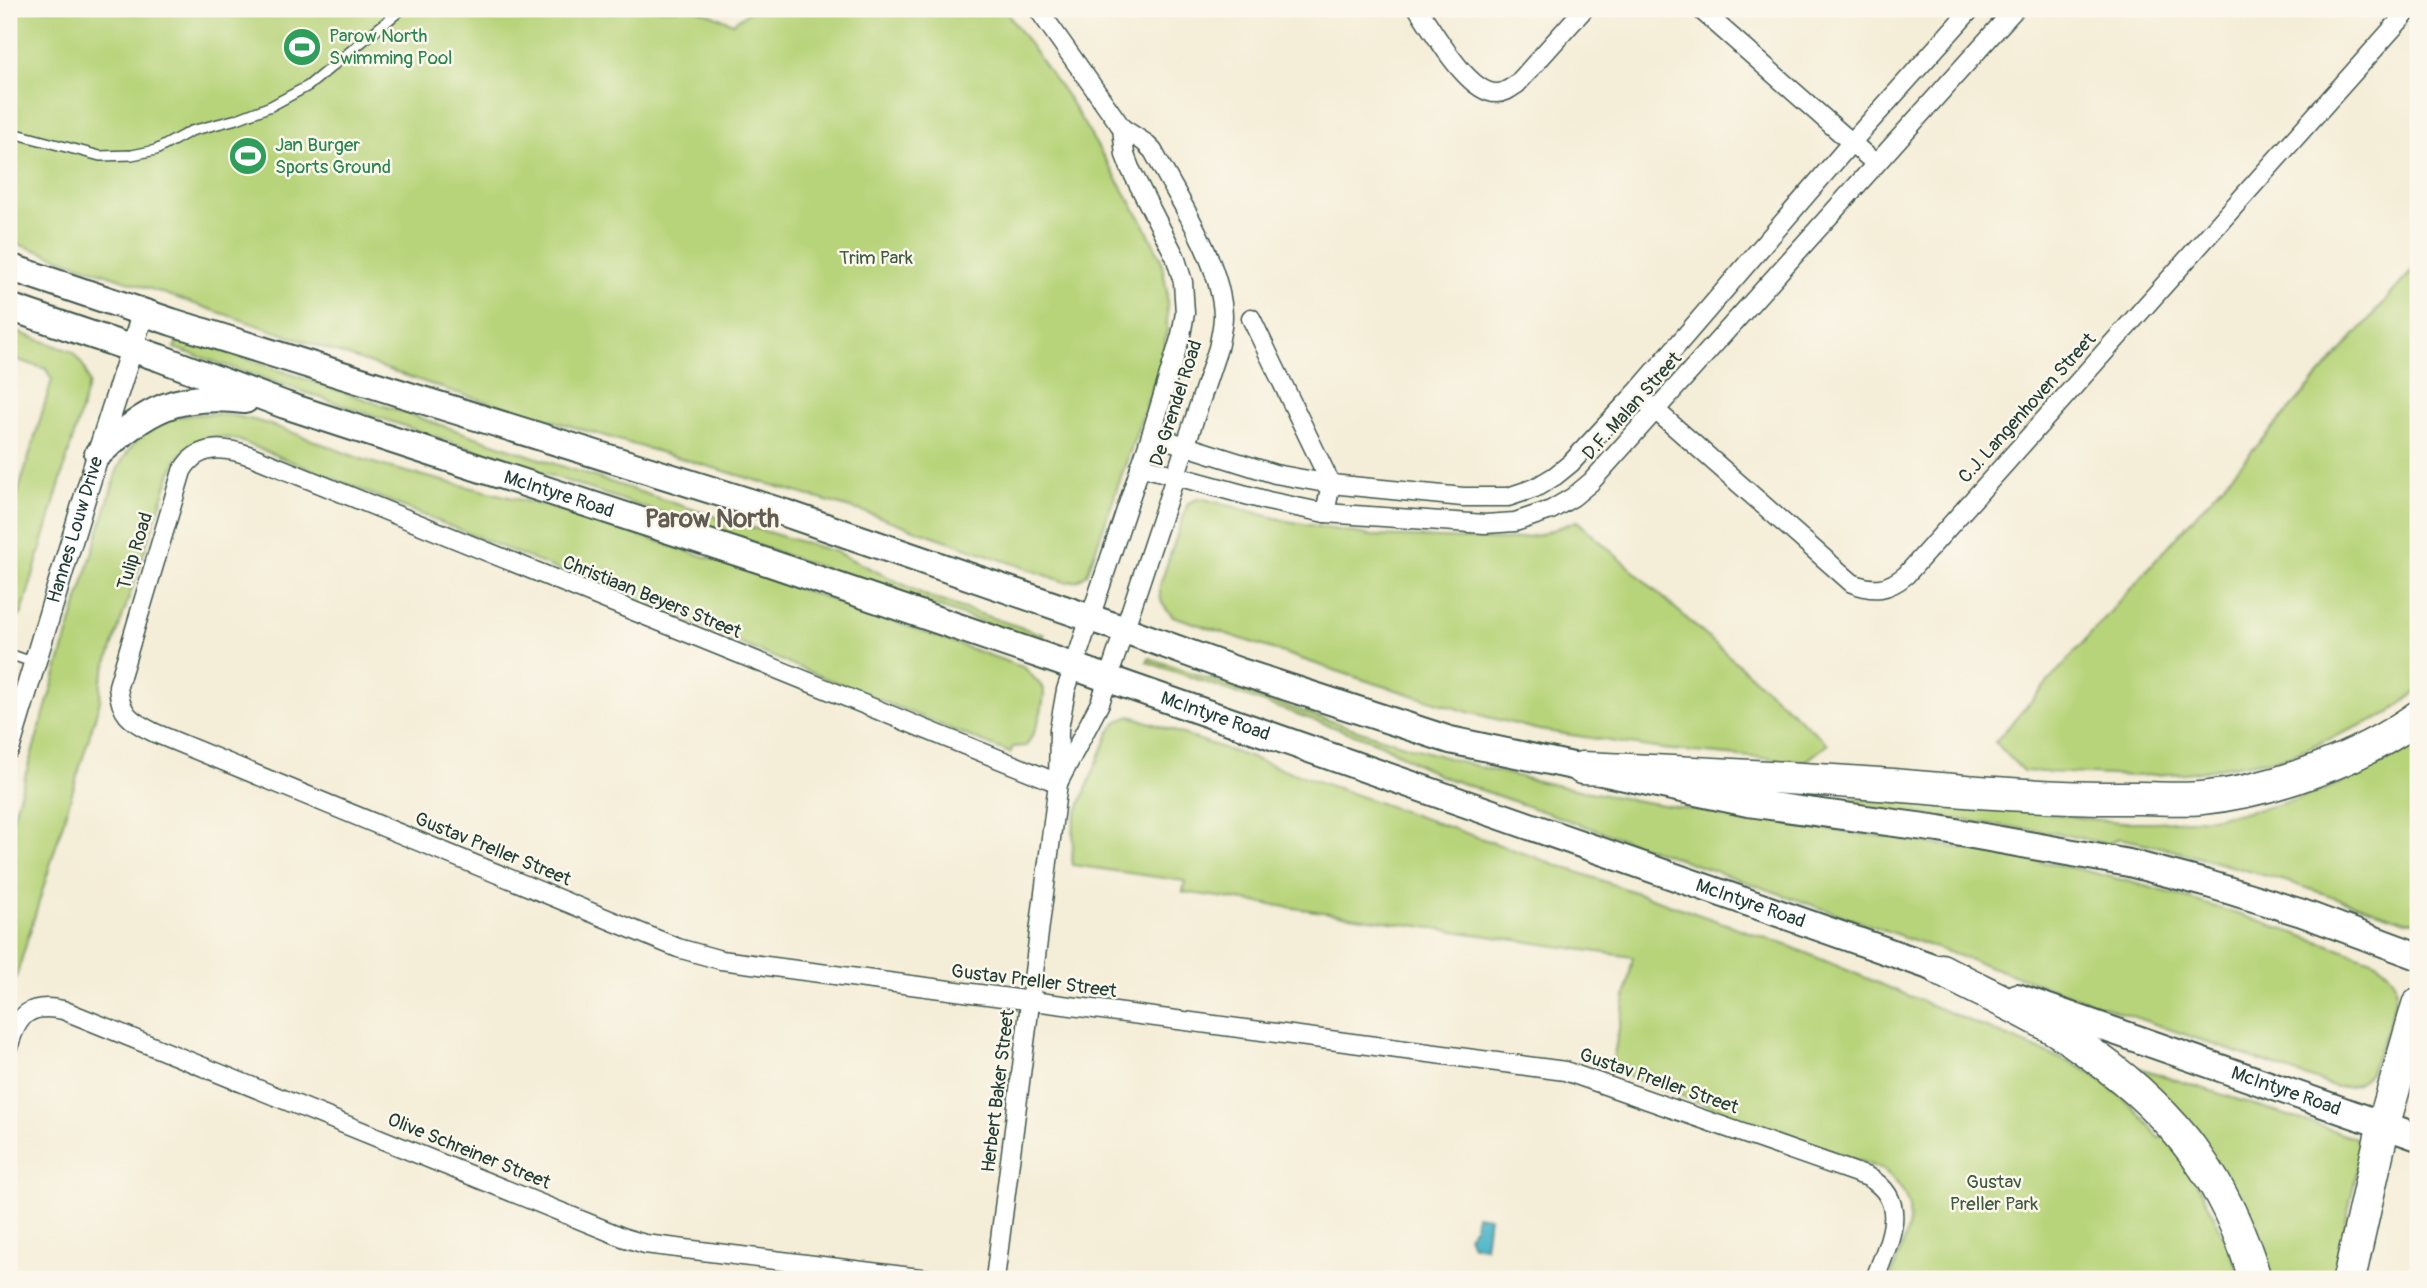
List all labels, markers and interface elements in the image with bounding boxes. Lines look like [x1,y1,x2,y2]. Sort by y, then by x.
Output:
place label: Parow North Swimming Pool [329,24,453,70]
sports icon: Parow North Swimming Pool [281,26,323,68]
place label: Jan Burger Sports Ground [275,133,391,179]
sports icon: Jan Burger Sports Ground [227,135,269,177]
park label: Trim Park [839,246,913,270]
street label: C.J. Langenhoven Street [1953,327,2101,488]
street label: De Grendel Road [1144,337,1208,469]
street label: D.F. Malan Street [1577,347,1687,465]
street label: Hannes Louw Drive [42,453,109,606]
street label: McIntyre Road [501,465,617,523]
district label: Parow North [645,503,779,535]
street label: Tulip Road [112,509,158,593]
street label: Christiaan Beyers Street [559,550,745,644]
street label: McIntyre Road [1157,686,1273,746]
street label: Gustav Preller Street [411,807,575,891]
street label: McIntyre Road [1693,873,1809,934]
street label: Gustav Preller Street [950,959,1118,1003]
street label: Herbert Baker Street [976,1008,1020,1174]
street label: Gustav Preller Street [1576,1043,1742,1120]
street label: McIntyre Road [2228,1061,2344,1121]
street label: Olive Schreiner Street [384,1107,554,1195]
park label: Gustav Preller Park [1950,1170,2038,1216]

